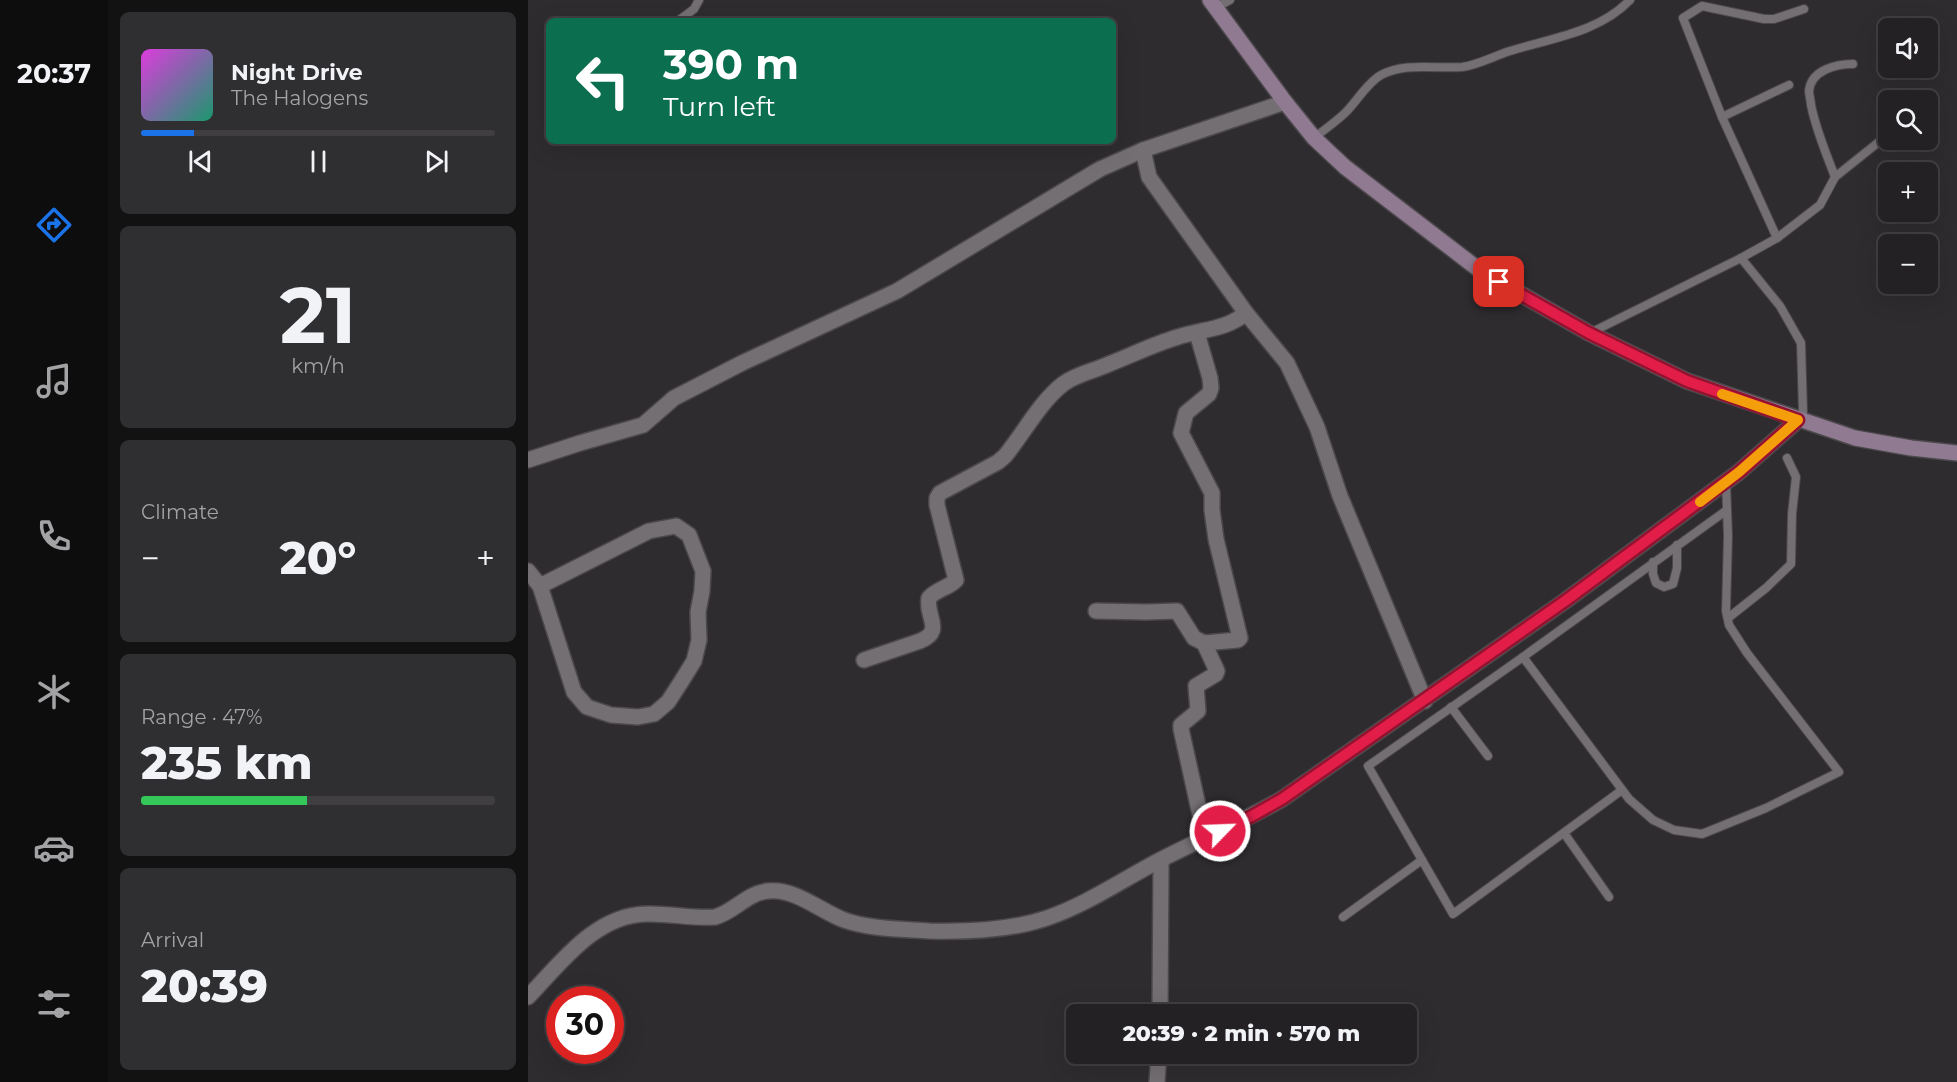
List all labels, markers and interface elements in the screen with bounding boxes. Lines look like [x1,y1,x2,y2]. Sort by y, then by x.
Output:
map controls [1878,18,1938,294]
button: sound [1878,18,1938,78]
text: 390 m [663,38,799,90]
icon: left [564,42,642,120]
text: 20:37 [17,57,91,90]
text: Night Drive [231,59,363,86]
text: The Halogens [231,86,368,110]
text: Turn left [663,90,776,123]
button: search [1878,90,1938,150]
icon: previous [184,145,217,178]
icon: pause [302,145,335,178]
icon: next [420,145,453,178]
button: + [1878,162,1938,222]
icon: directions [33,204,75,246]
button: − [1878,234,1938,294]
pin [1473,256,1524,307]
icon: arrive [1482,265,1515,298]
text: 21 [280,267,356,363]
text: km/h [291,354,345,378]
icon: music [33,360,75,402]
text: Climate [141,500,219,524]
icon: phone [33,515,75,557]
text: 20° [280,530,356,585]
text: − [141,538,160,578]
text: + [476,538,495,578]
icon: climate [33,671,75,713]
text: Range · 47% [141,705,263,729]
text: 235 km [141,735,312,790]
position arrow [1188,799,1252,863]
icon: car [33,827,75,869]
text: Arrival [141,928,204,952]
text: 20:39 [141,958,268,1013]
icon: filters [33,983,75,1025]
speed limit sign: 30 [546,986,624,1064]
text: 20:39 · 2 min · 570 m [1123,1020,1360,1047]

